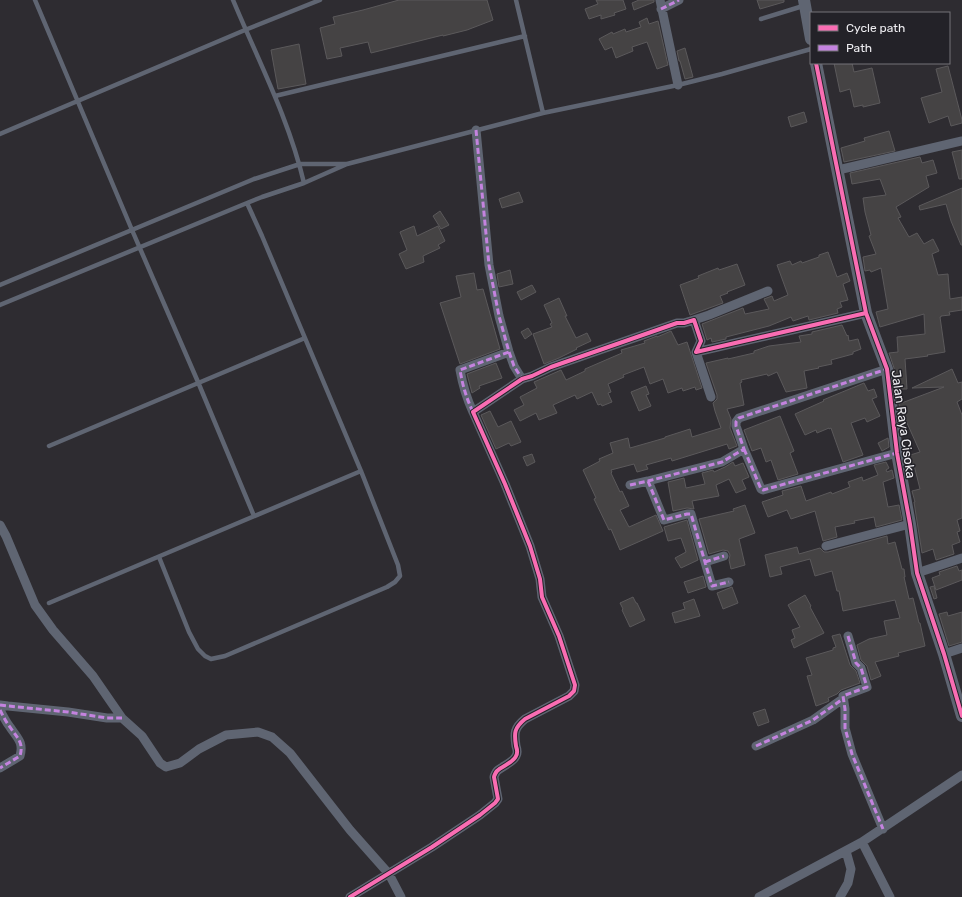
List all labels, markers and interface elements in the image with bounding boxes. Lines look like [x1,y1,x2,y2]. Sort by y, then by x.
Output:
legend [810,12,950,64]
text: Cycle path [846,21,905,35]
text: Path [846,41,872,55]
street label: Jalan Raya Cisoka [888,369,919,479]

